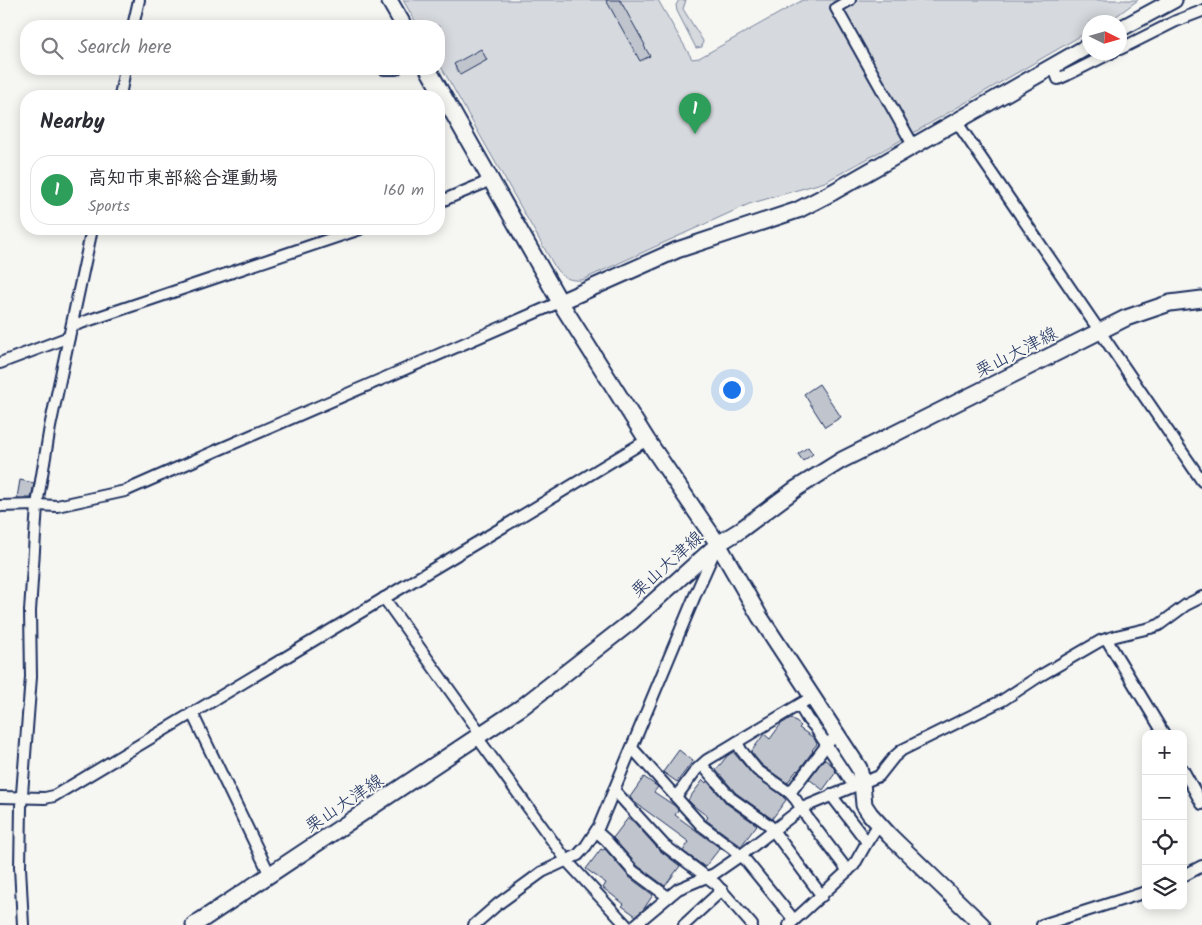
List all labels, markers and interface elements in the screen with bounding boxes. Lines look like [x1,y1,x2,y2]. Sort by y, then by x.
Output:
north arrow [1082,15,1127,60]
search box [20,20,445,75]
text: Search here [78,33,172,63]
icon: search [38,34,66,62]
pin: 1 [679,93,711,134]
text: Nearby [40,106,105,139]
text: 高知市東部総合運動場 [88,164,278,194]
text: 1 [55,178,59,203]
text: 160 m [383,178,424,203]
text: Sports [88,194,130,219]
street label: 栗山大津線 [970,320,1063,387]
your location [719,377,745,403]
street label: 栗山大津線 [625,524,711,606]
map controls [1142,730,1187,910]
button: + [1142,730,1187,775]
street label: 栗山大津線 [299,767,390,841]
button: − [1142,775,1187,820]
button: locate [1142,820,1187,865]
button: layers [1142,865,1187,910]

